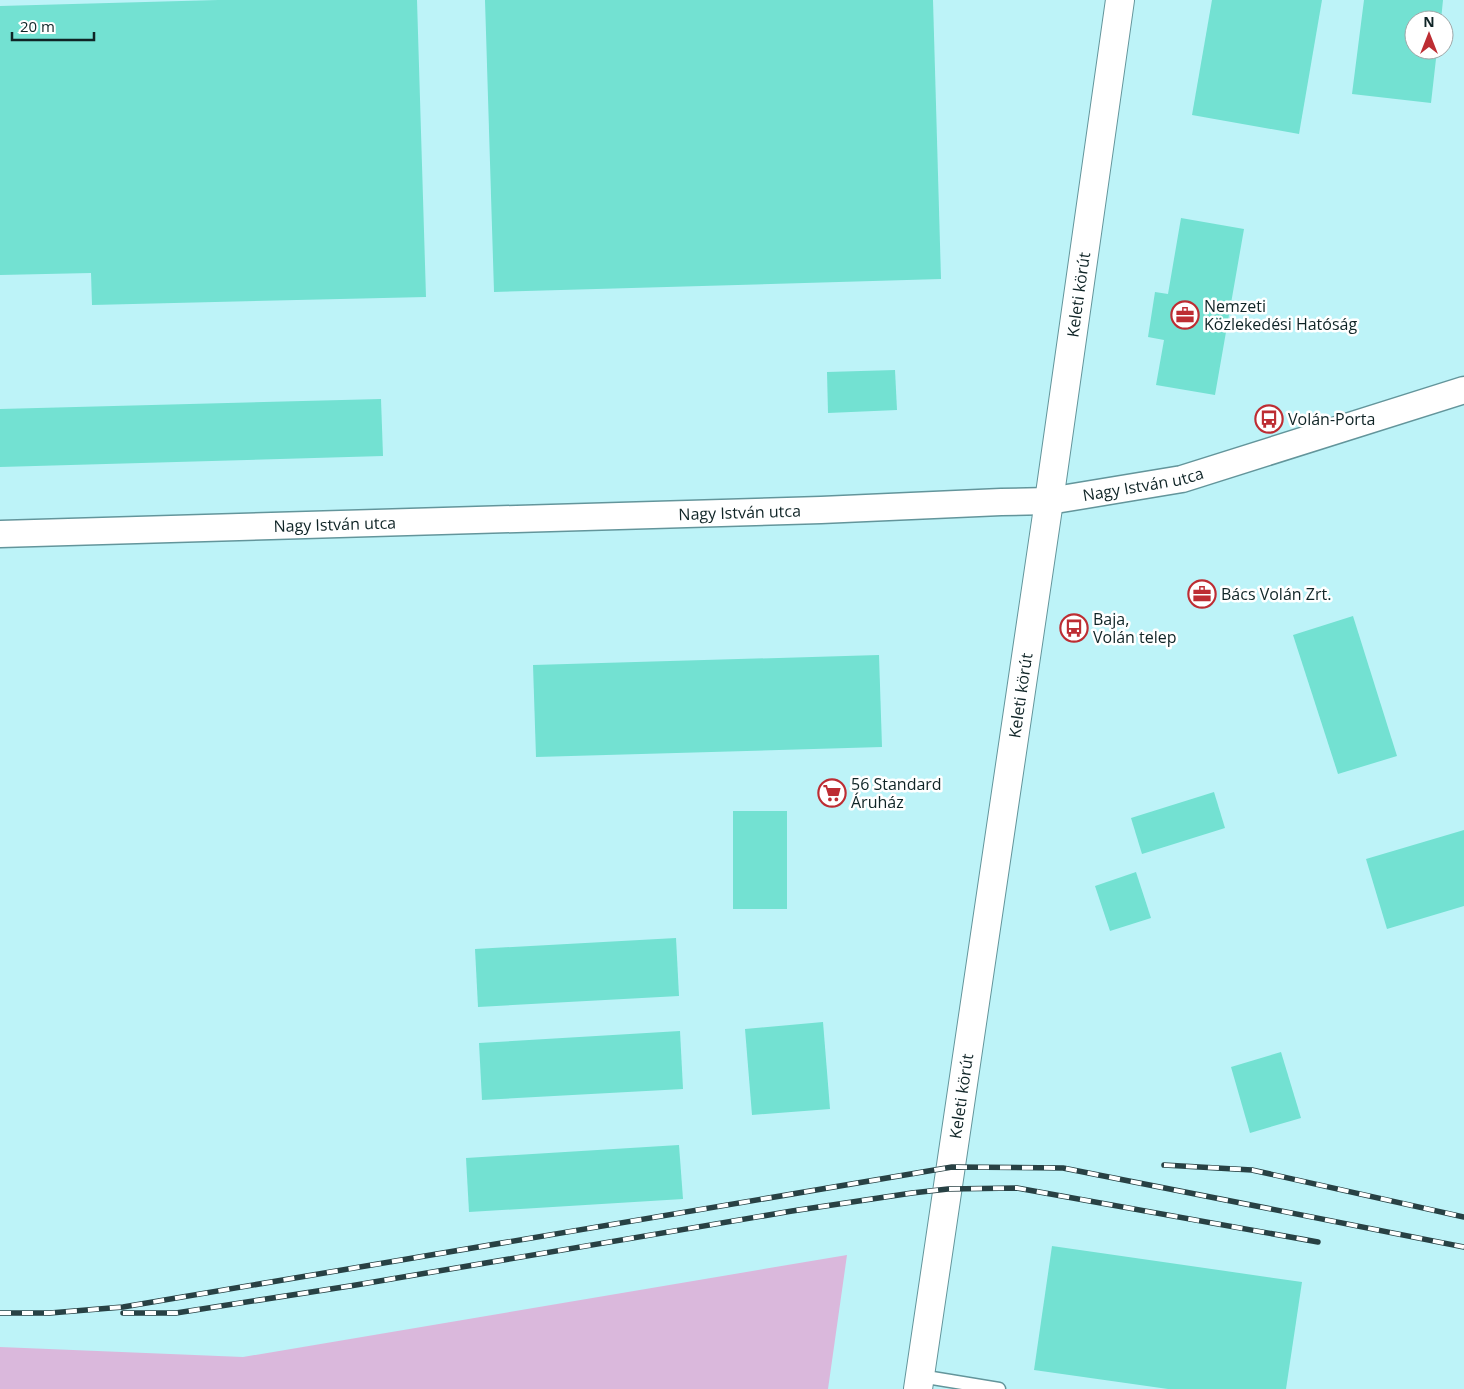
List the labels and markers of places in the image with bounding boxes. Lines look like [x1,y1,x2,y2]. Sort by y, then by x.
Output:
place label: Nemzeti Közlekedési Hatóság [1204,295,1357,335]
office icon: Nemzeti Közlekedési Hatóság [1170,300,1200,330]
bus stop icon: Volán-Porta [1254,404,1284,434]
place label: Volán-Porta [1288,408,1375,430]
office icon: Bács Volán Zrt. [1187,579,1217,609]
place label: Bács Volán Zrt. [1221,583,1331,605]
place label: Baja, Volán telep [1093,608,1177,648]
bus stop icon: Baja, Volán telep [1059,613,1089,643]
place label: 56 Standard Áruház [851,773,942,813]
supermarket icon: 56 Standard Áruház [817,778,847,808]

